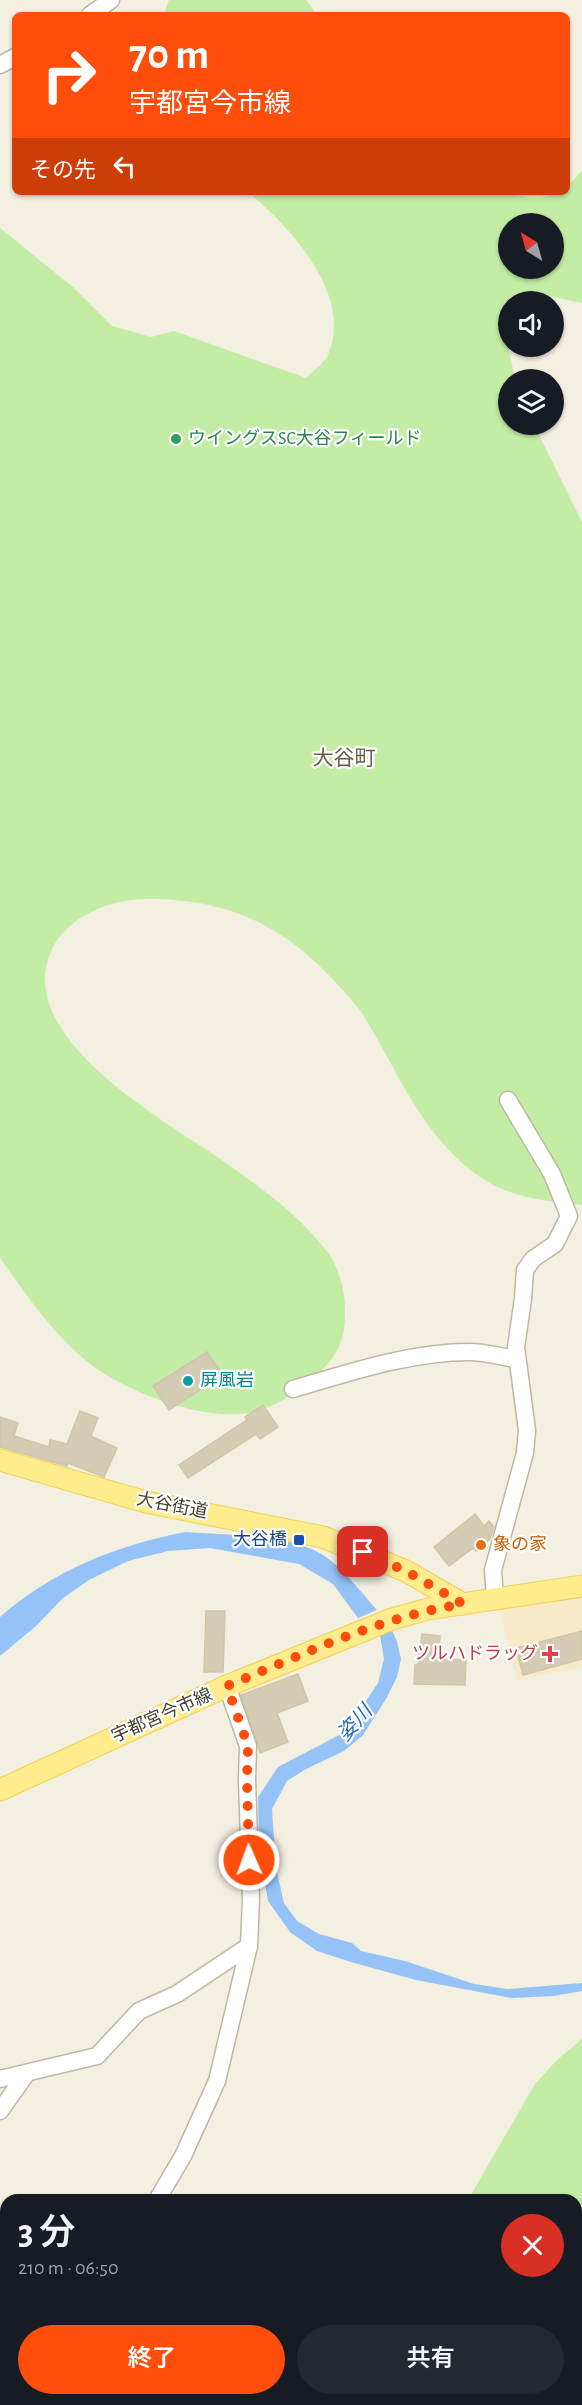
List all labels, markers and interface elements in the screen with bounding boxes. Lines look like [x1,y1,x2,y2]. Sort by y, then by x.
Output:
text: 70 m [129,34,209,76]
icon: right [30,36,108,114]
text: 宇都宮今市線 [129,90,291,117]
icon: left [108,150,141,183]
text: その先 [30,159,96,181]
north arrow [498,213,564,279]
map controls [498,213,564,435]
button: sound [498,291,564,357]
button: layers [498,369,564,435]
place label: ウイングスSC大谷フィールド [188,428,422,448]
marker: ウイングスSC大谷フィールド [169,432,183,446]
district label: 大谷町 [313,747,376,769]
place label: 屏風岩 [200,1371,254,1390]
marker: 屏風岩 [181,1374,195,1388]
street label: 大谷街道 [135,1488,209,1522]
pin [337,1526,388,1577]
place label: 大谷橋 [233,1530,287,1549]
marker: 大谷橋 [292,1533,306,1547]
place label: 象の家 [493,1534,547,1554]
icon: arrive [346,1535,379,1568]
marker: 象の家 [474,1538,488,1552]
place label: ツルハドラッグ [412,1643,538,1663]
marker: ツルハドラッグ [543,1647,557,1661]
street label: 宇都宮今市線 [108,1684,215,1746]
water label: 姿川 [333,1699,377,1745]
position arrow [217,1828,281,1892]
button: close [501,2214,564,2277]
text: 3 分 [18,2215,75,2251]
text: 210 m · 06:50 [18,2258,118,2278]
button: 終了 [18,2325,285,2394]
button: 共有 [297,2325,564,2394]

